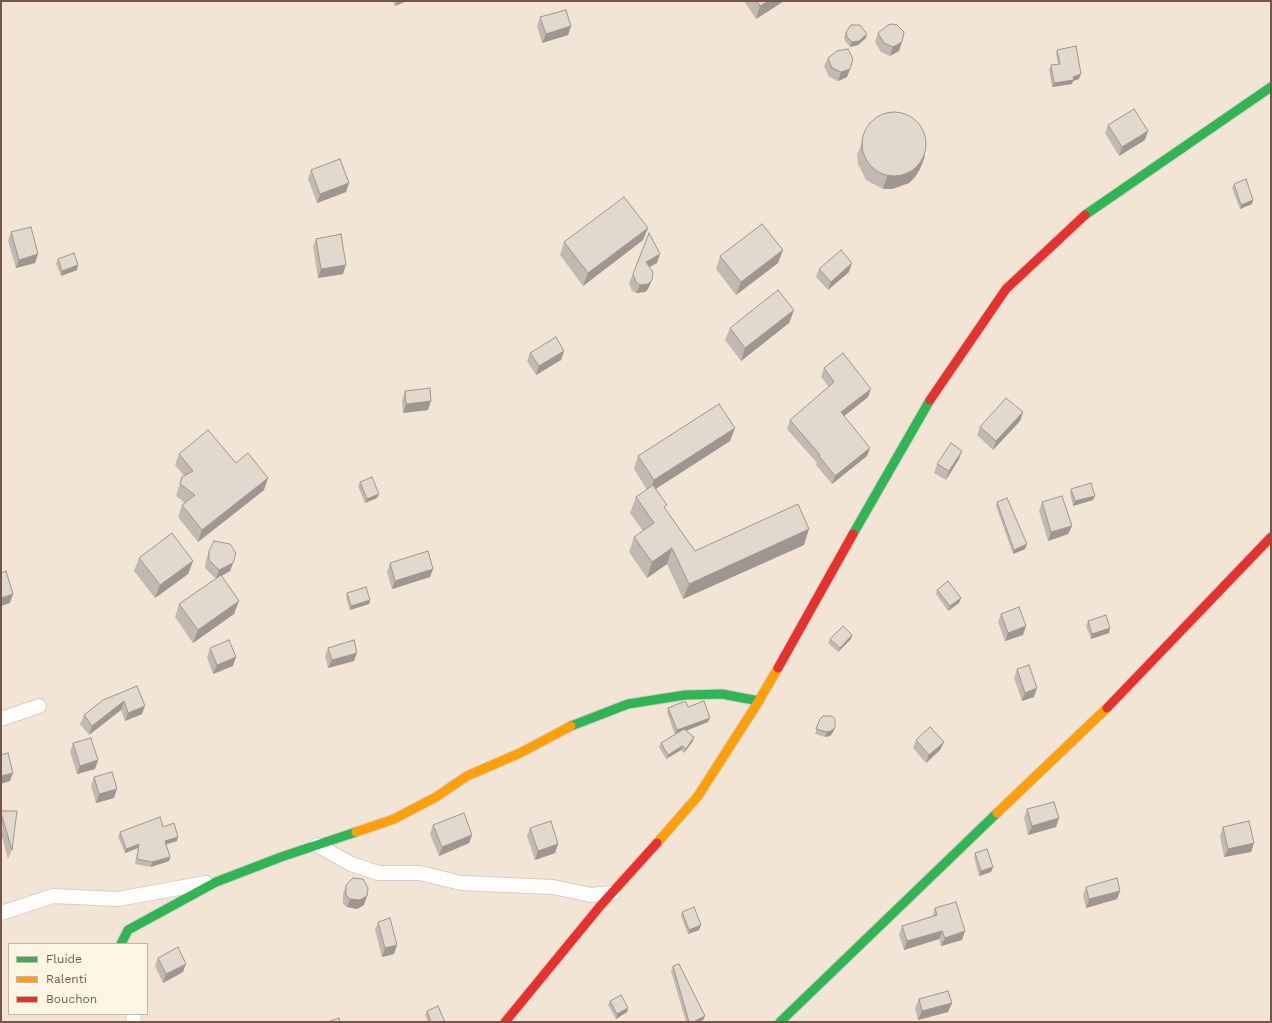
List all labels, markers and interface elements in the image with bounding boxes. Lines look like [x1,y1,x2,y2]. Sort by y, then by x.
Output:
legend [8,943,148,1015]
text: Fluide [46,952,82,966]
text: Ralenti [46,972,87,986]
text: Bouchon [46,992,97,1006]

